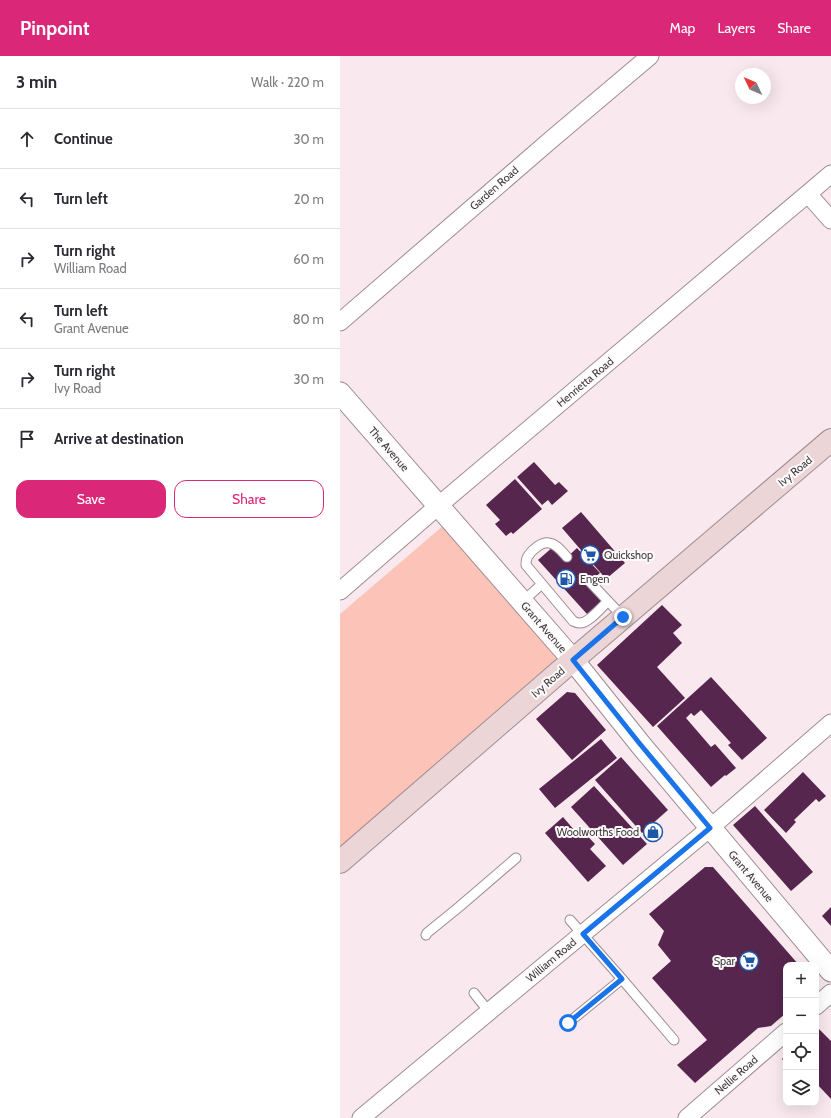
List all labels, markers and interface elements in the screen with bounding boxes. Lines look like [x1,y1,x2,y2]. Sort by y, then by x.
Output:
text: Pinpoint [20,17,89,40]
text: Map [670,19,695,37]
text: Layers [717,19,755,37]
text: Share [777,19,811,37]
north arrow [735,68,771,104]
text: 3 min [16,72,57,92]
text: Walk · 220 m [251,74,324,90]
icon: ahead [16,128,38,150]
text: Continue [54,130,113,148]
text: 30 m [294,131,324,147]
street label: Garden Road [467,163,521,213]
icon: left [16,188,38,210]
text: Turn left [54,190,108,208]
text: 20 m [294,191,324,207]
text: Turn right [54,242,115,260]
icon: right [16,248,38,270]
text: 60 m [293,251,324,267]
text: William Road [54,260,127,276]
text: Turn left [54,302,108,320]
icon: left [16,308,38,330]
text: 80 m [293,311,324,327]
text: Grant Avenue [54,320,129,336]
street label: Henrietta Road [554,354,616,410]
text: Turn right [54,362,115,380]
icon: right [16,368,38,390]
text: 30 m [294,371,324,387]
text: Ivy Road [54,380,101,396]
street label: The Avenue [366,424,412,475]
icon: arrive [16,428,38,450]
text: Arrive at destination [54,430,184,448]
street label: Ivy Road [775,453,815,489]
button: Save [16,480,166,518]
button: Share [174,480,324,518]
supermarket icon: Quickshop [579,544,601,566]
place label: Quickshop [604,548,653,562]
fuel station icon: Engen [555,568,577,590]
place label: Engen [580,572,609,586]
street label: Grant Avenue [518,599,570,656]
route end [614,608,632,626]
street label: Ivy Road [528,664,568,700]
shop icon: Woolworths Food [642,821,664,843]
place label: Woolworths Food [557,825,639,839]
street label: Grant Avenue [725,847,777,905]
street label: William Road [523,935,579,985]
supermarket icon: Spar [738,950,760,972]
place label: Spar [714,954,736,968]
map controls [783,962,819,1106]
button: + [783,962,819,998]
button: − [783,998,819,1034]
route start [559,1014,577,1032]
button: locate [783,1034,819,1070]
street label: Nellie Road [712,1052,760,1098]
button: layers [783,1070,819,1106]

